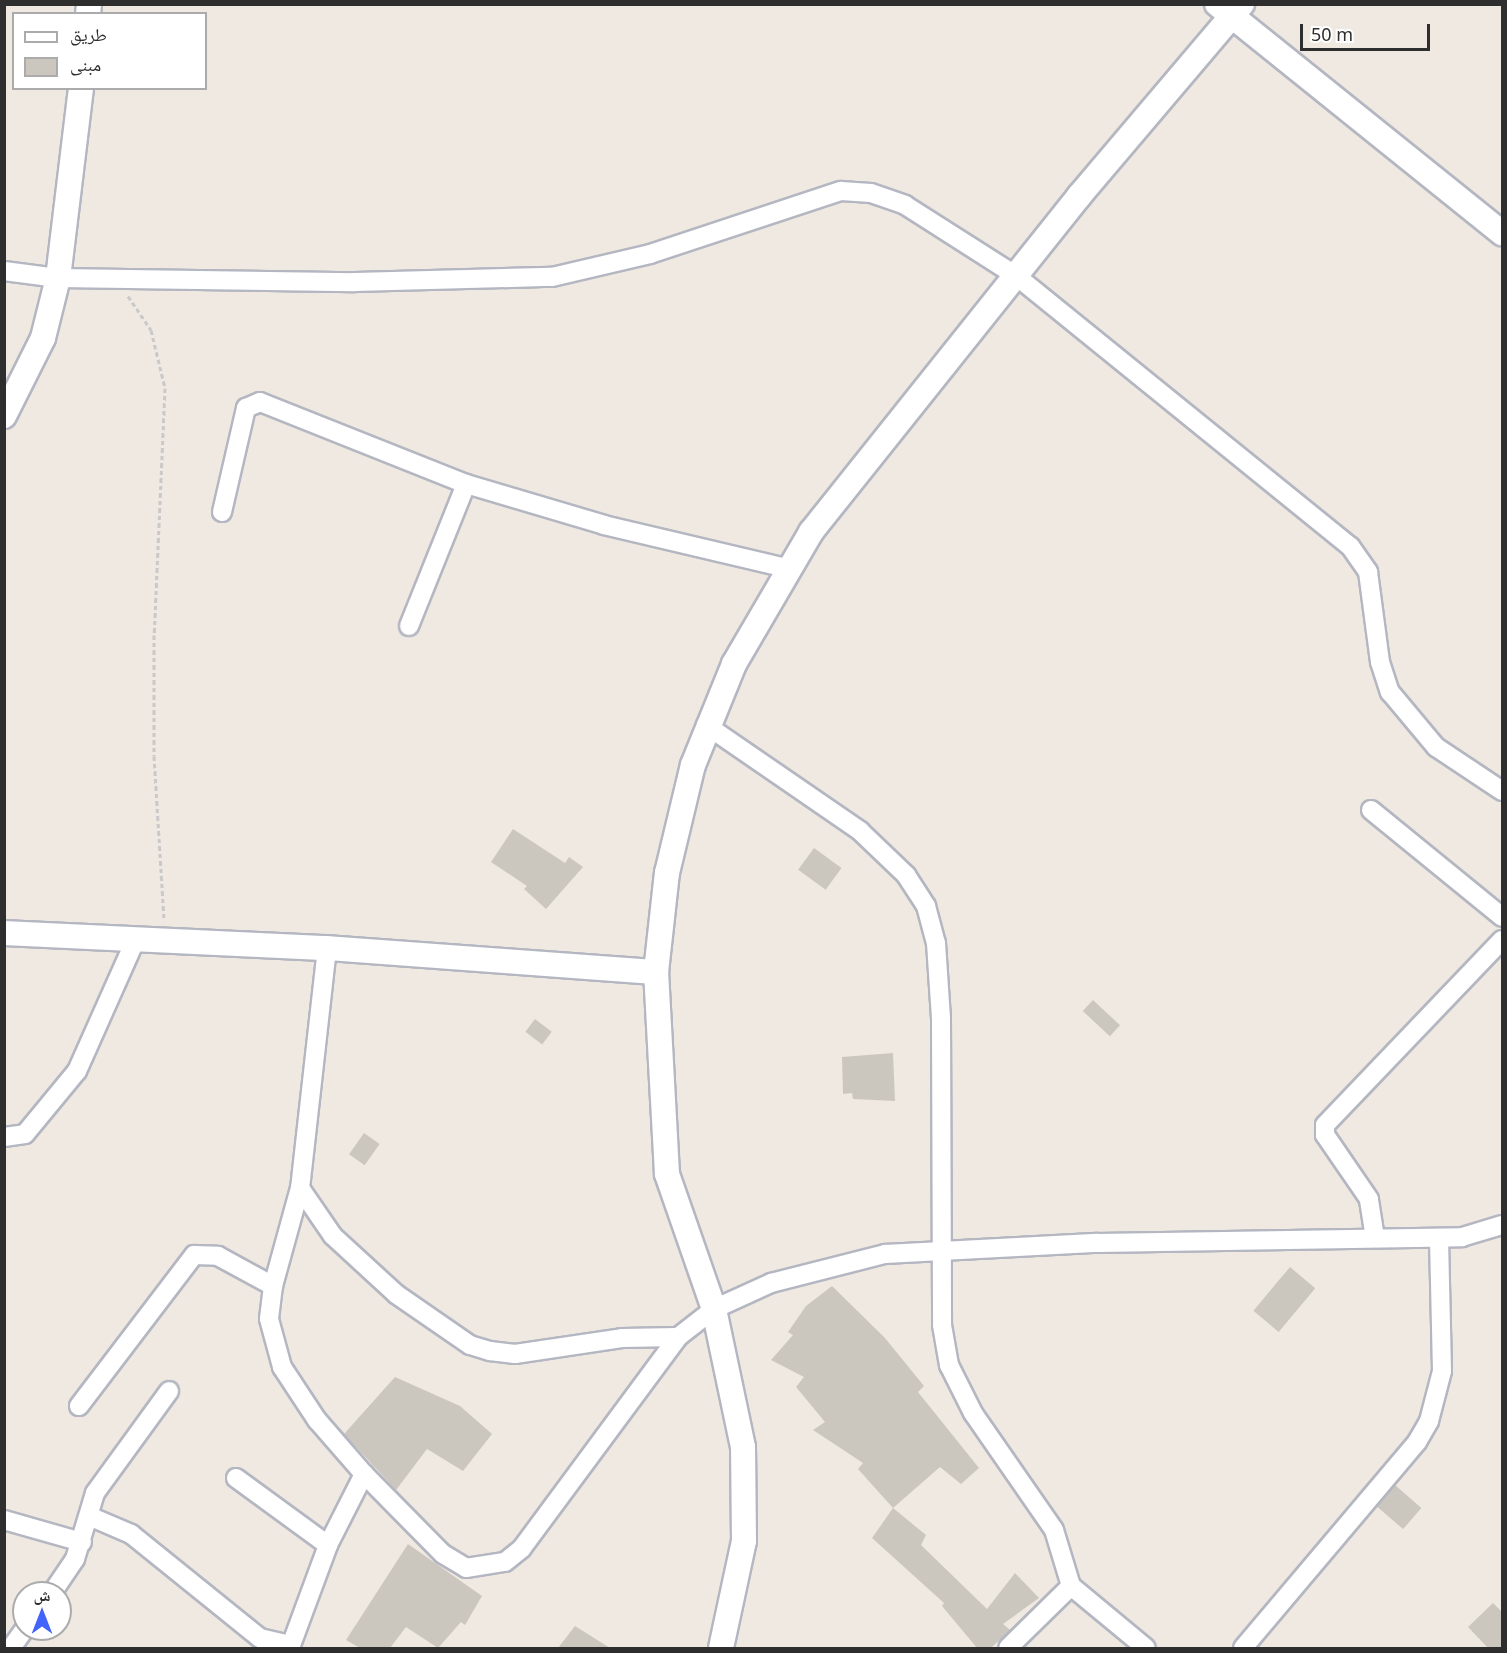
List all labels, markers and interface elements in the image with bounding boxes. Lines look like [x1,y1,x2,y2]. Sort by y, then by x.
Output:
legend [12,12,207,90]
scale bar [1303,12,1434,50]
text: طريق [70,22,107,46]
text: 50 m [1311,22,1353,46]
text: مبنى [70,52,101,76]
north arrow [12,1581,72,1641]
text: ش [34,1584,50,1606]

